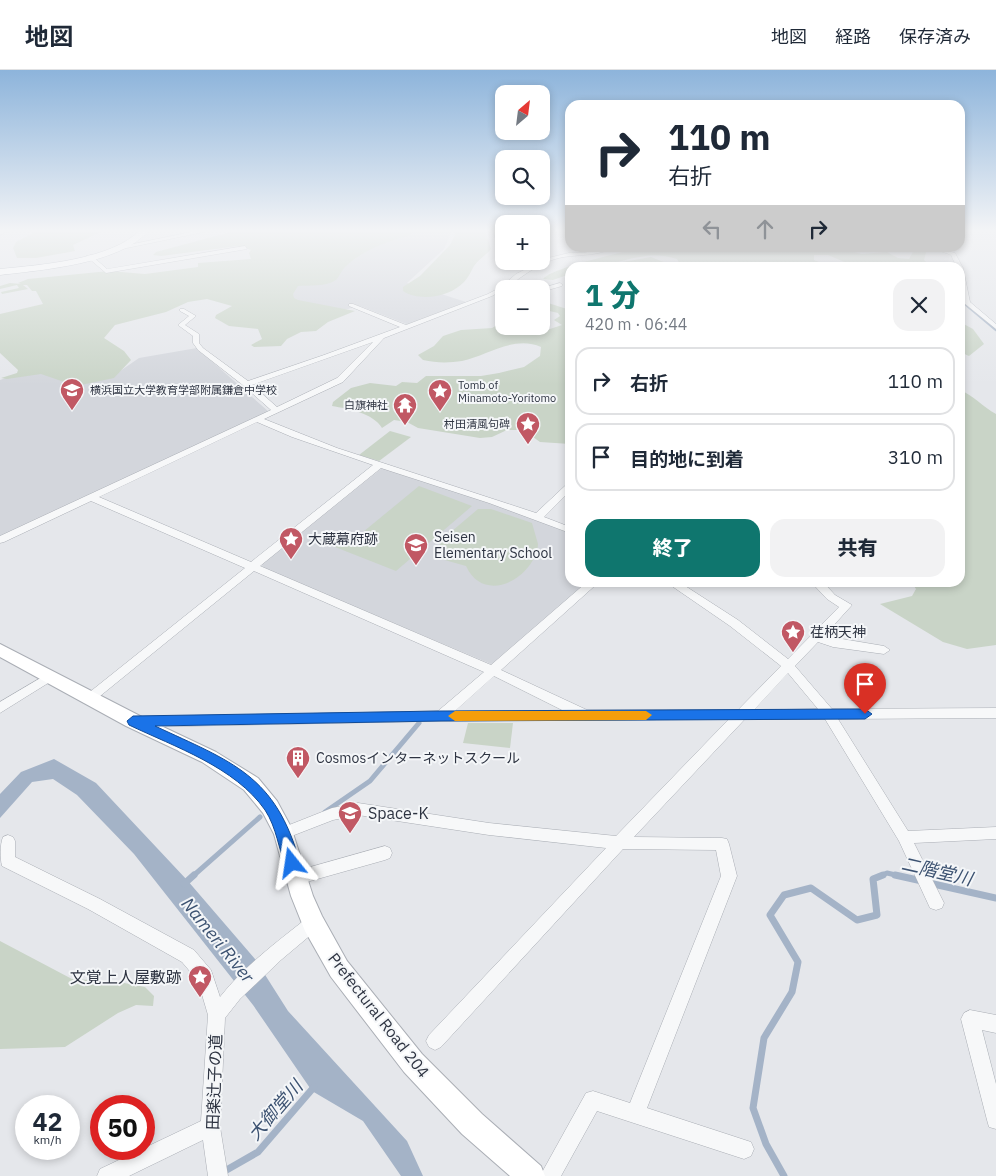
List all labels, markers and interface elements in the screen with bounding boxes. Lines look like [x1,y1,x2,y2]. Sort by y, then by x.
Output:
text: 地図 [25,20,73,52]
text: 地図 [771,25,807,48]
text: 経路 [835,25,871,48]
text: 保存済み [899,25,971,48]
north arrow [495,85,550,140]
map controls [495,85,550,335]
text: 110 m [668,114,771,160]
icon: right [585,120,650,185]
button: search [495,150,550,205]
text: 右折 [668,161,712,190]
button: + [495,215,550,270]
icon: left [698,215,726,243]
icon: ahead [751,215,779,243]
icon: right [804,215,832,243]
text: 1 分 [585,275,640,314]
button: close [893,279,945,331]
button: − [495,280,550,335]
text: 420 m · 06:44 [585,314,687,334]
icon: right [587,367,615,395]
text: 110 m [888,369,943,393]
text: 右折 [630,371,668,395]
school or university icon: 横浜国立大学教育学部附属鎌倉中学校 [59,377,85,411]
place icon: Tomb of Minamoto-Yoritomo [427,378,453,412]
place label: Tomb of Minamoto-Yoritomo [458,378,556,405]
place label: 横浜国立大学教育学部附属鎌倉中学校 [90,383,277,397]
temple icon: 白旗神社 [392,392,418,426]
place label: 白旗神社 [344,398,388,412]
place icon: 村田清風句碑 [515,411,541,445]
place label: 村田清風句碑 [444,417,510,431]
icon: arrive [587,443,615,471]
text: 310 m [888,445,943,469]
text: 目的地に到着 [630,447,744,471]
button: 終了 [585,519,760,577]
button: 共有 [770,519,945,577]
place icon: 大蔵幕府跡 [278,526,304,560]
place label: Seisen Elementary School [434,528,552,562]
place label: 大蔵幕府跡 [308,530,378,548]
school or university icon: Seisen Elementary School [403,532,429,566]
place icon: 荏柄天神 [780,619,806,653]
place label: 荏柄天神 [810,623,866,641]
pin [844,663,886,714]
icon: arrive [851,670,879,698]
building icon: Cosmosインターネットスクール [285,745,311,779]
place label: Cosmosインターネットスクール [316,749,520,767]
school or university icon: Space-K [337,800,363,834]
place label: Space-K [368,803,429,823]
position arrow [265,836,317,888]
water label: 二階堂川 [899,852,977,891]
water label: Nameri River [177,893,260,988]
street label: Prefectural Road 204 [324,949,434,1081]
place icon: 文覚上人屋敷跡 [187,964,213,998]
place label: 文覚上人屋敷跡 [70,967,182,987]
street label: 田楽辻子の道 [202,1034,226,1130]
water label: 大御堂川 [243,1074,309,1145]
speed limit sign: 50 [90,1095,155,1160]
text: 42 [32,1105,63,1138]
text: km/h [33,1132,62,1147]

